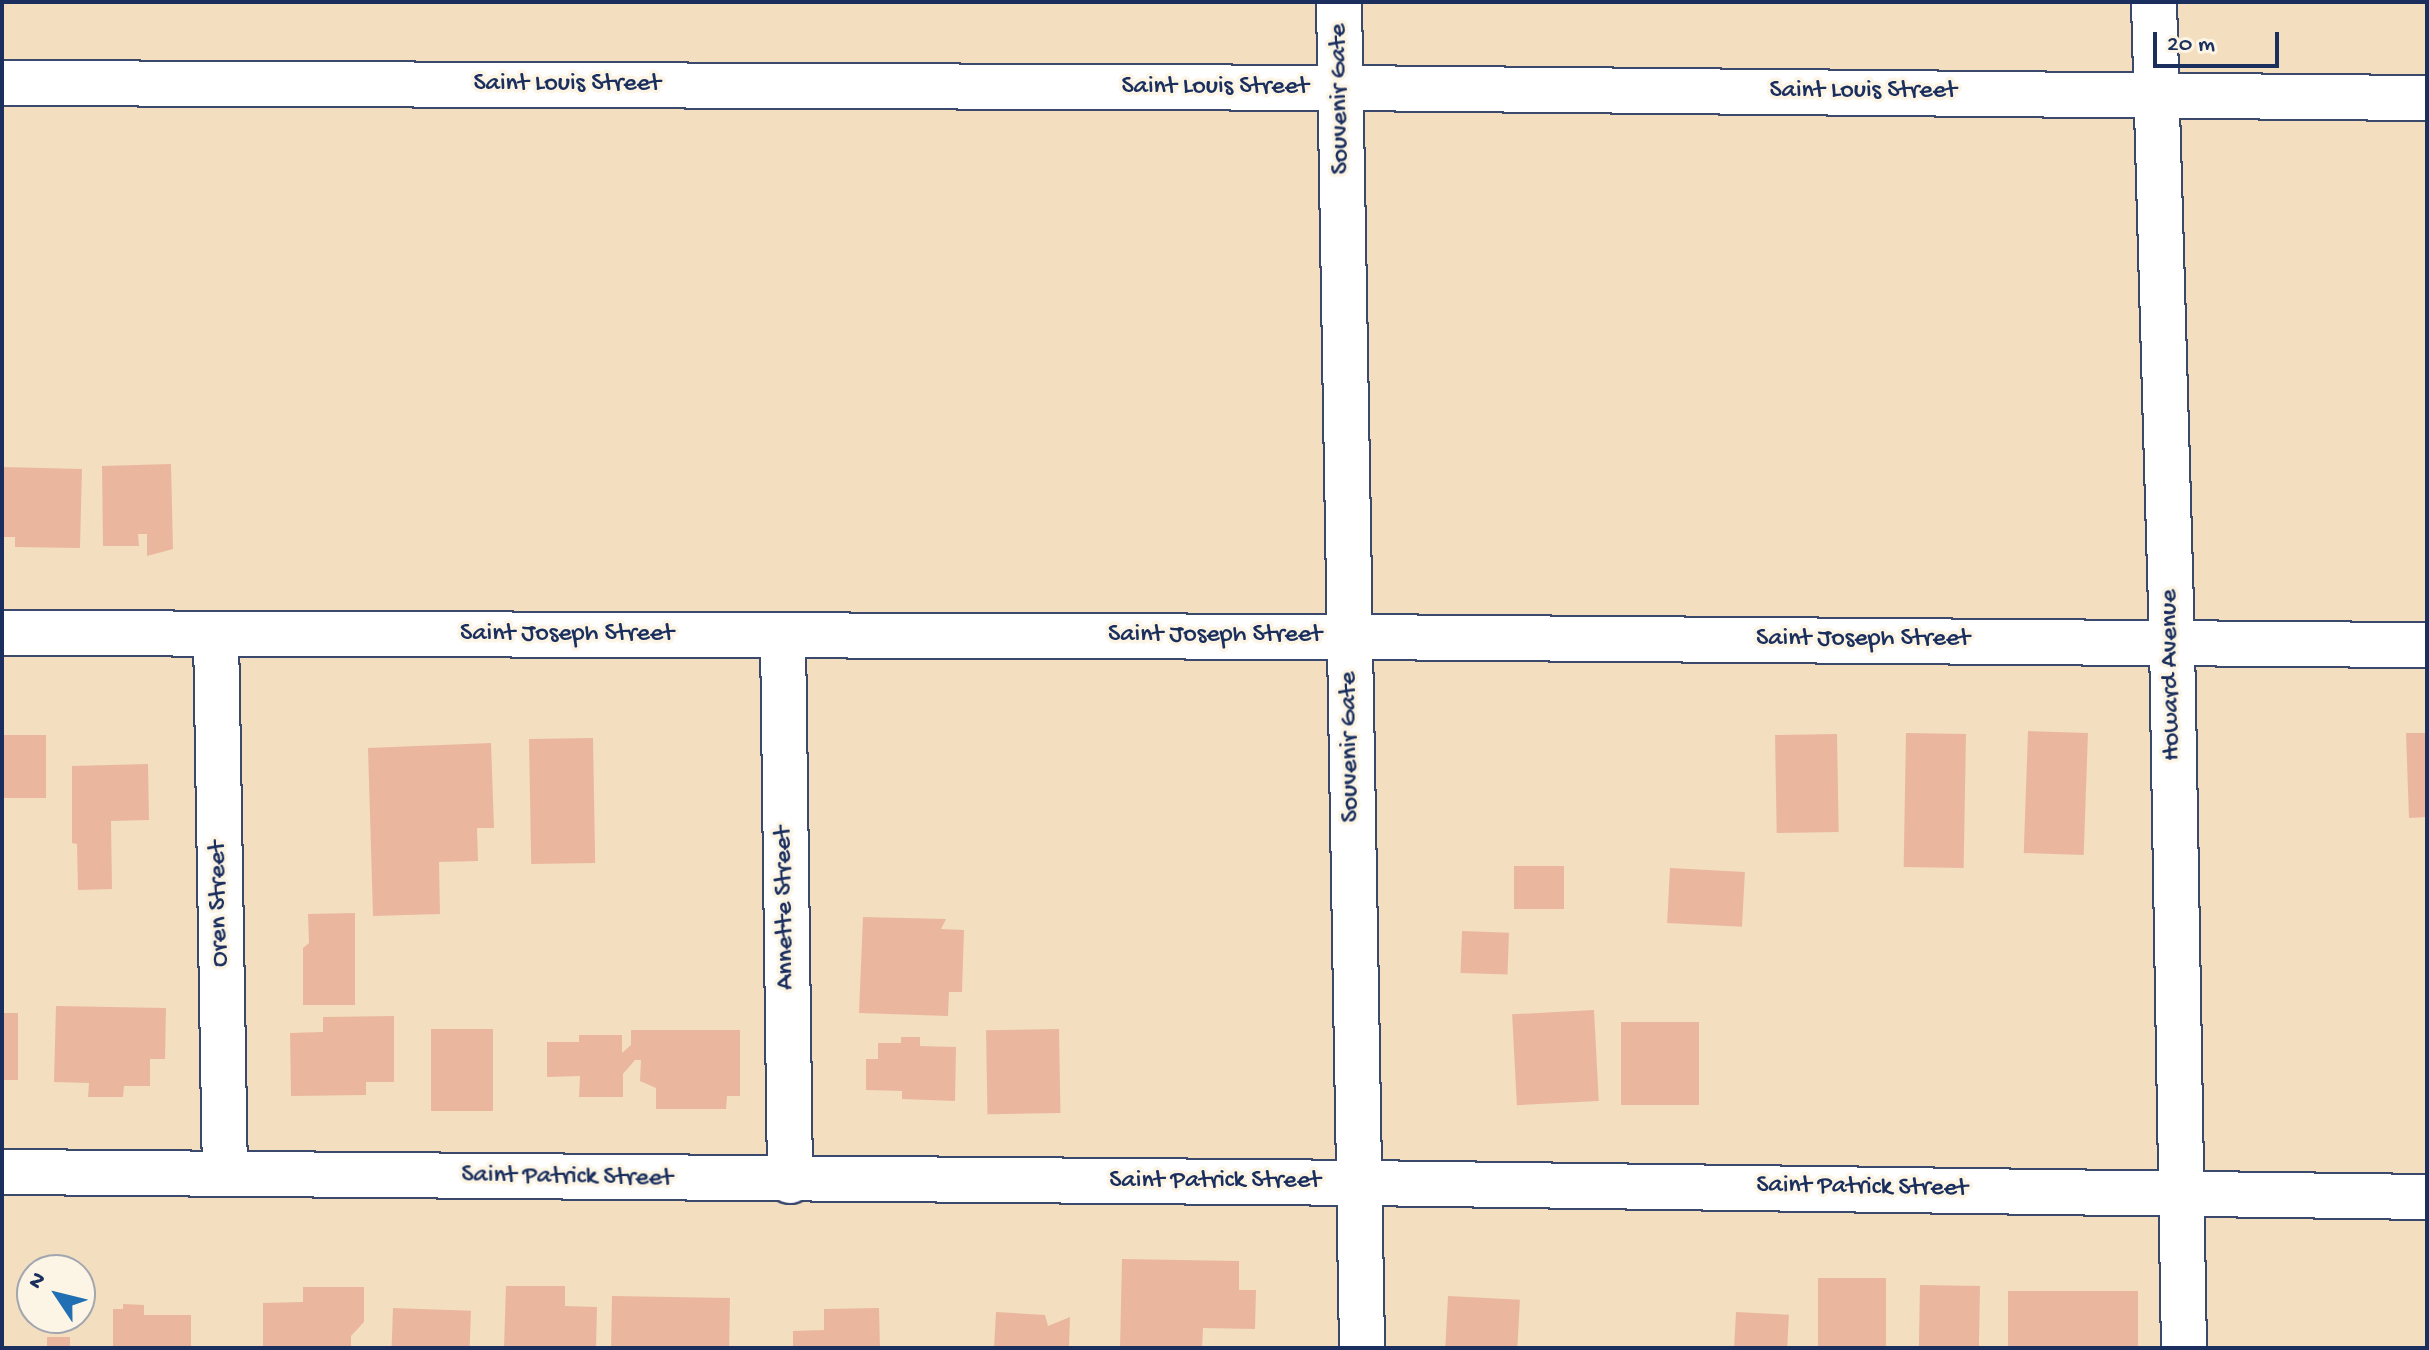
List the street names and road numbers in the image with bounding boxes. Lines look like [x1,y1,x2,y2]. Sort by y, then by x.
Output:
street label: Souvenir Gate [1324,23,1358,175]
street label: Saint Louis Street [473,69,661,101]
street label: Saint Louis Street [1121,72,1309,104]
street label: Saint Louis Street [1769,76,1957,108]
street label: Howard Avenue [2155,589,2189,761]
street label: Saint Joseph Street [460,619,674,651]
street label: Saint Joseph Street [1108,620,1322,652]
street label: Saint Joseph Street [1756,624,1970,656]
street label: Souvenir Gate [1334,671,1368,823]
street label: Annette Street [769,826,803,990]
street label: Oren Street [203,841,237,967]
street label: Saint Patrick Street [461,1161,673,1195]
street label: Saint Patrick Street [1109,1166,1321,1198]
street label: Saint Patrick Street [1756,1171,1968,1205]

